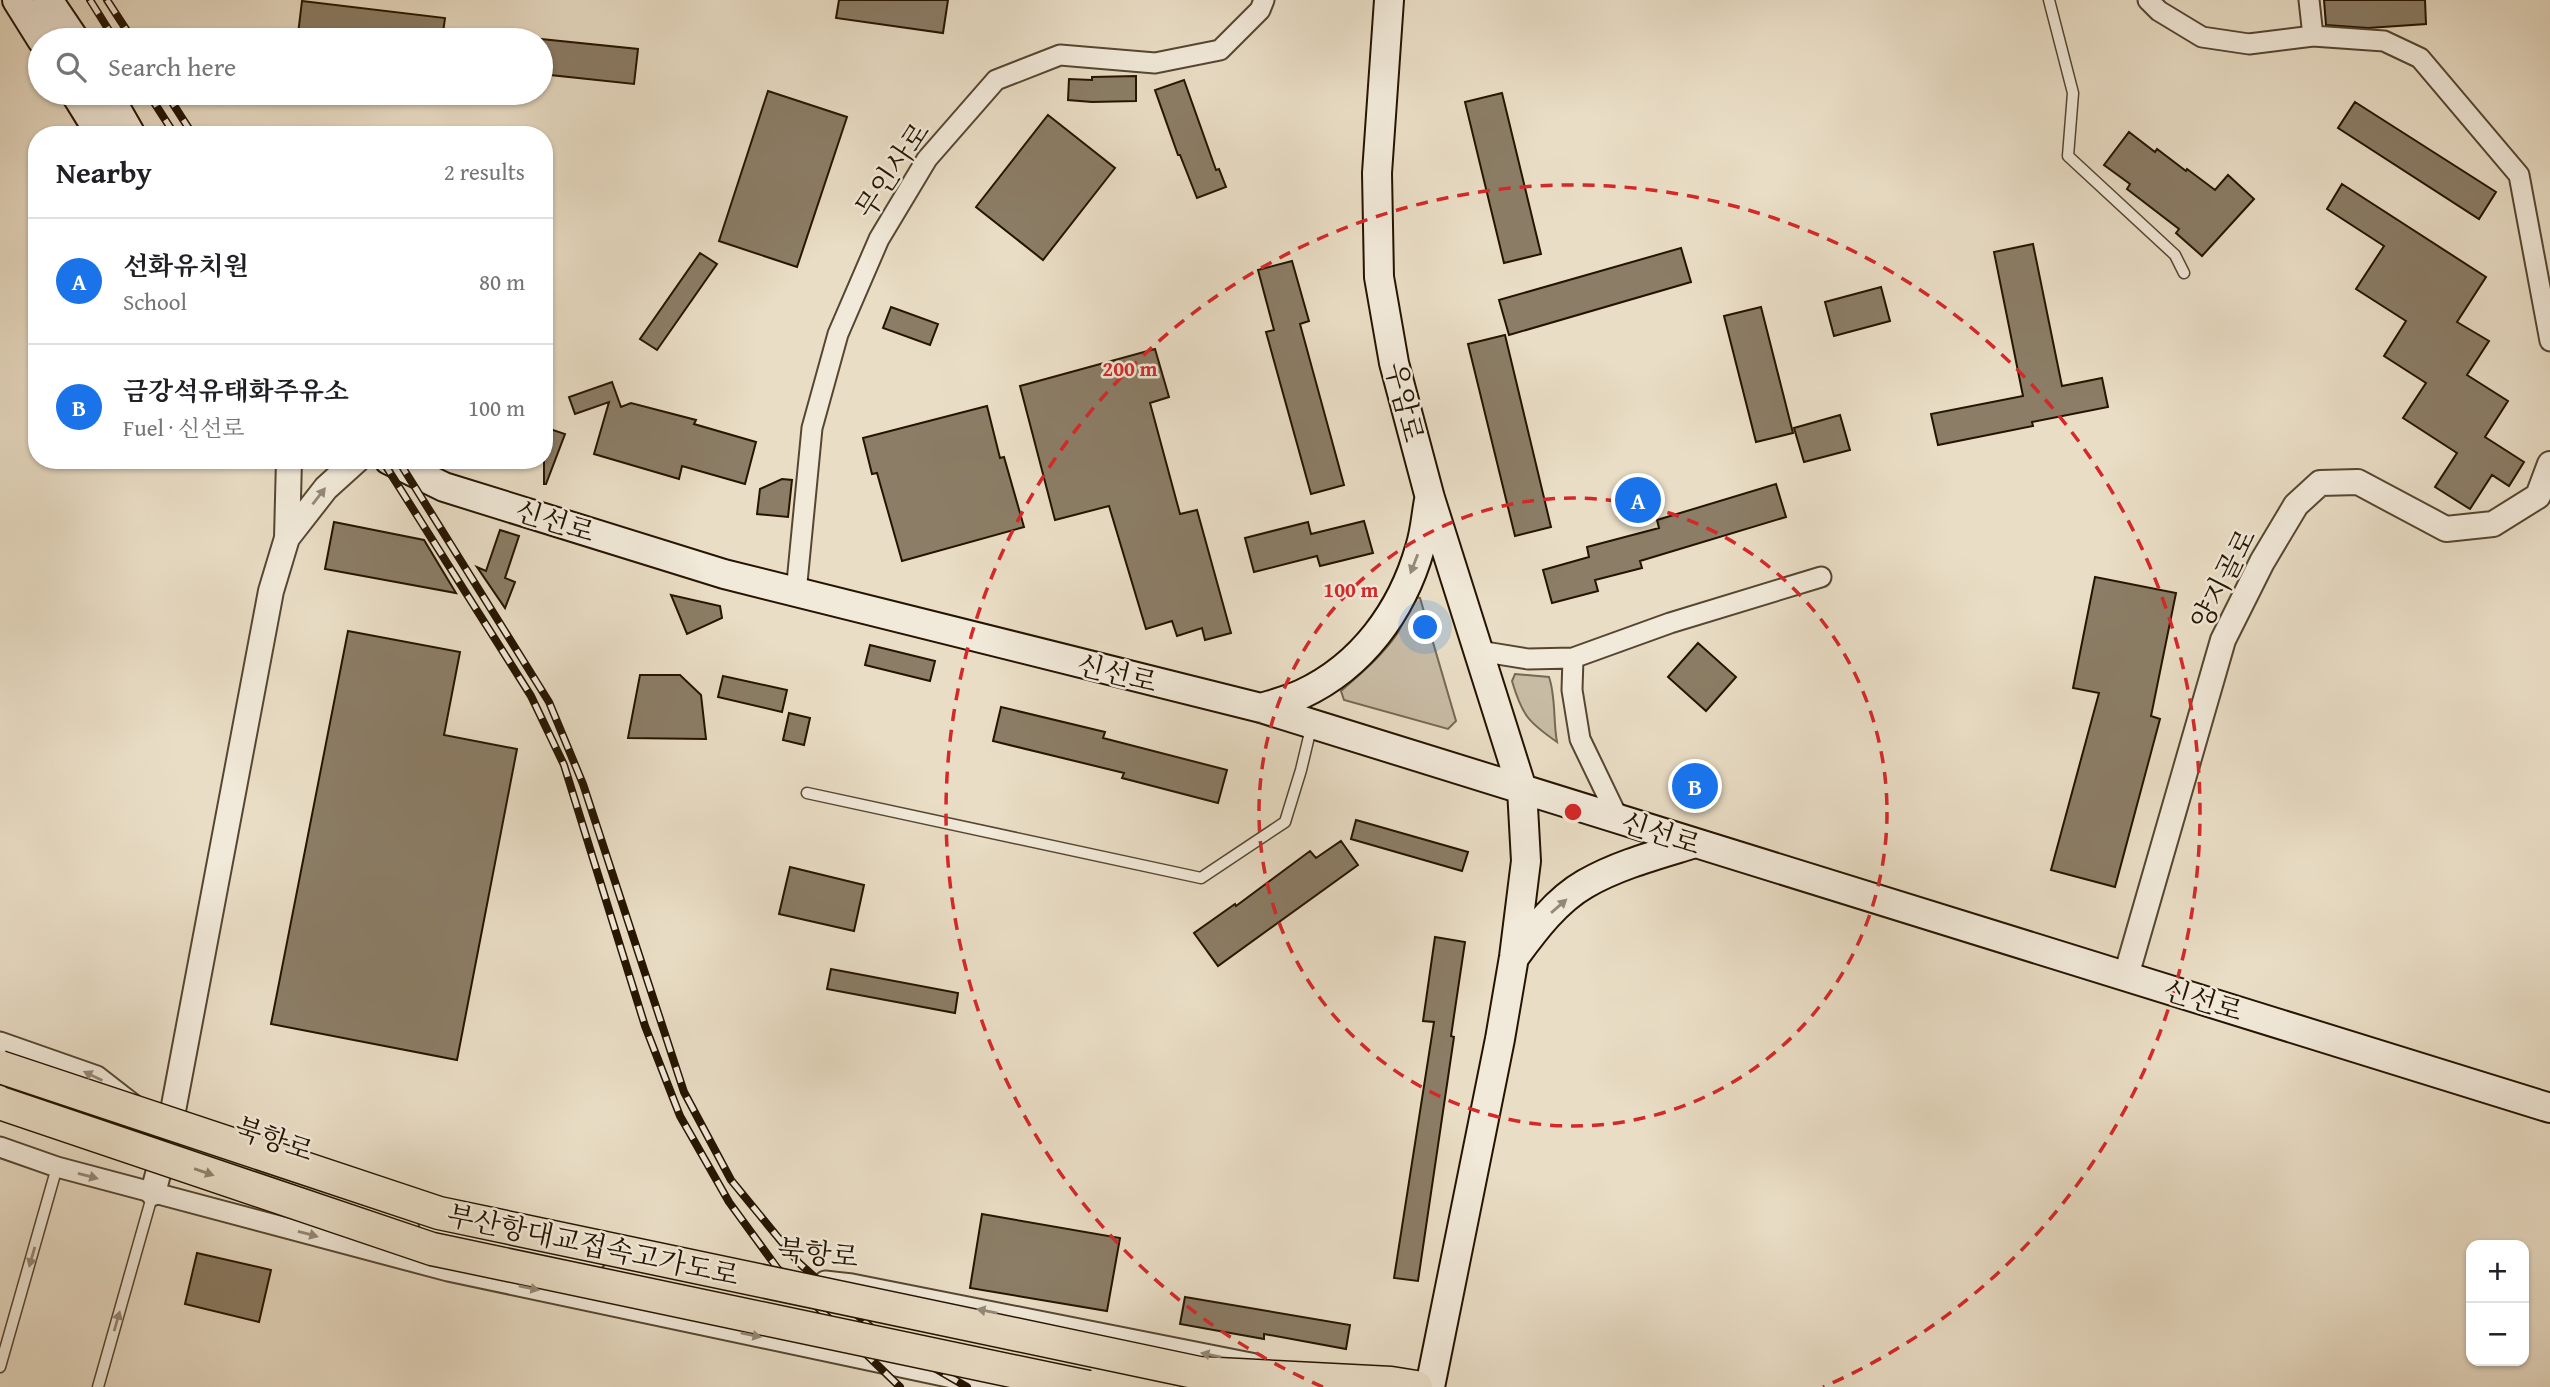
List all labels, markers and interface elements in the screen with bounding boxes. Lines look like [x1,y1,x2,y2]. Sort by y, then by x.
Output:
search box [28,28,553,105]
text: Search here [108,47,236,86]
icon: search [52,48,90,86]
street label: 무인사로 [844,113,939,226]
text: Nearby [56,150,152,194]
text: 2 results [444,155,525,188]
text: 선화유치원 [123,246,249,285]
text: A [72,265,86,298]
text: 80 m [479,265,525,298]
text: School [123,285,187,318]
text: 200 m [1102,353,1158,384]
street label: 우암로 [1376,358,1435,446]
text: 금강석유태화주유소 [123,371,349,410]
text: B [72,391,86,424]
text: 100 m [468,391,525,424]
text: Fuel · 신선로 [123,411,245,444]
pin: A [1615,474,1661,526]
one-way arrow [312,488,327,506]
street label: 신선로 [510,489,600,552]
street label: 양지골로 [2180,521,2265,636]
one-way arrow [1408,554,1419,575]
text: 100 m [1323,574,1379,605]
your location [1408,610,1442,644]
street label: 신선로 [1073,643,1161,702]
pin: B [1672,760,1718,812]
centre of rings [1561,800,1585,824]
street label: 신선로 [1616,800,1706,865]
one-way arrow [1550,898,1568,914]
street label: 신선로 [2158,968,2248,1031]
one-way arrow [83,1070,103,1082]
street label: 북항로 [229,1106,319,1171]
one-way arrow [194,1167,215,1178]
one-way arrow [78,1171,99,1181]
street label: 부산항대교접속고가도로 [443,1194,743,1295]
street label: 북항로 [776,1228,861,1277]
one-way arrow [297,1229,319,1240]
map controls [2466,1240,2529,1366]
button: + [2466,1240,2529,1303]
one-way arrow [26,1246,36,1267]
one-way arrow [518,1282,540,1293]
button: − [2466,1303,2529,1366]
one-way arrow [976,1305,998,1316]
one-way arrow [112,1311,122,1332]
one-way arrow [740,1330,762,1341]
one-way arrow [1200,1349,1222,1360]

